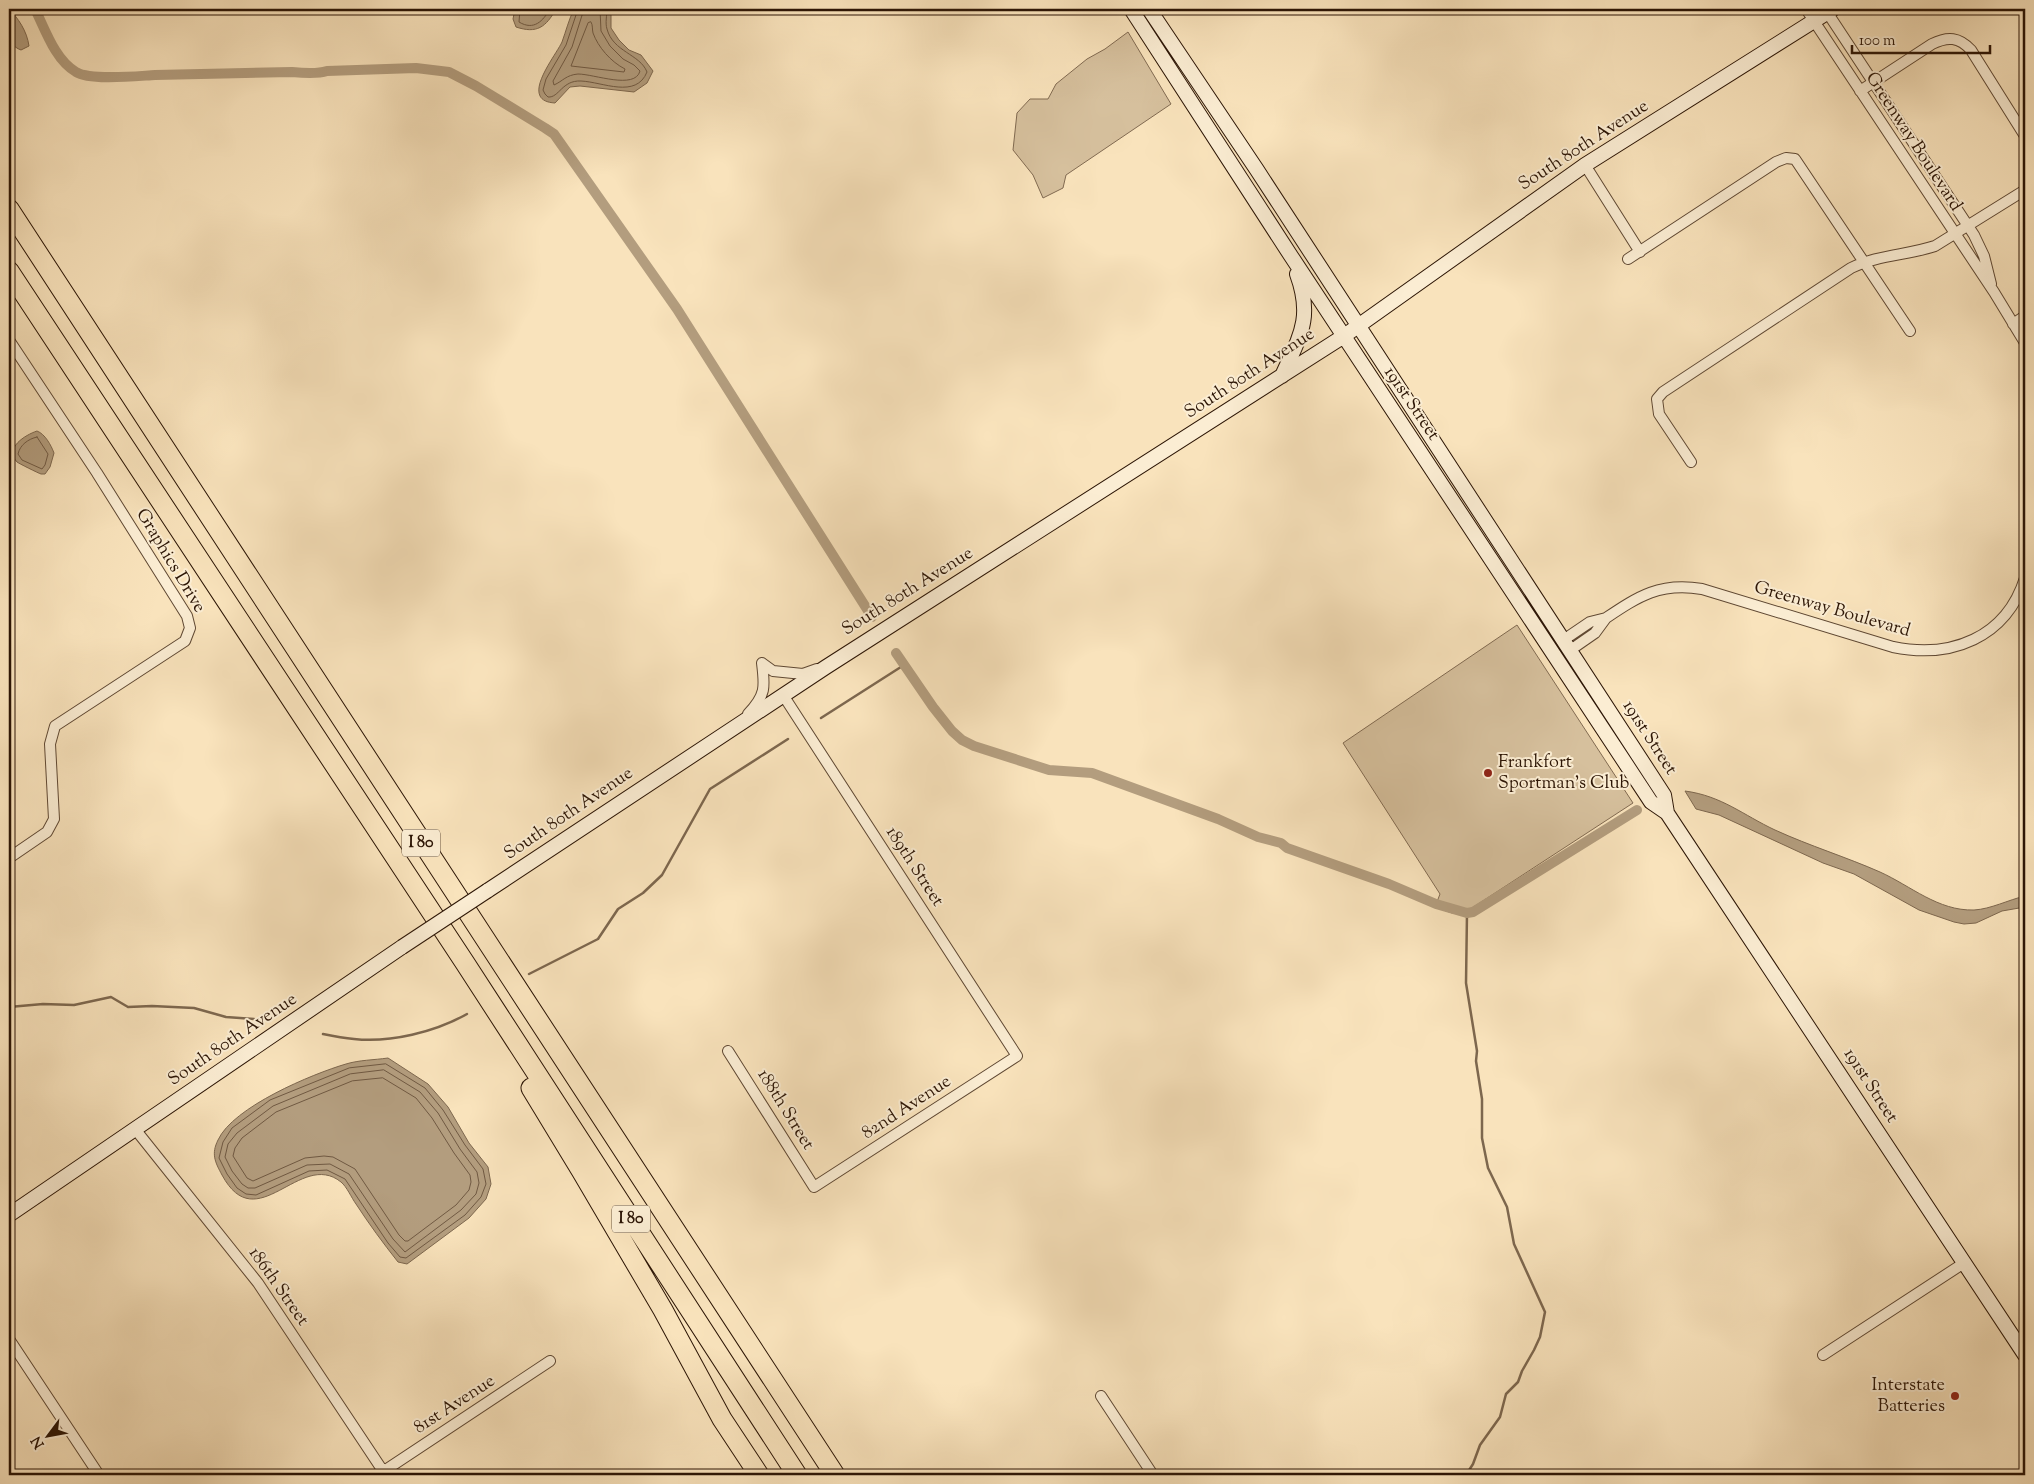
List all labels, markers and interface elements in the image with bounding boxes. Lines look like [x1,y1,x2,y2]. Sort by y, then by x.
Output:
scale bar [1852,22,1989,54]
text: 100 m [1859,31,1896,52]
street label: Greenway Boulevard [1858,67,1968,217]
street label: South 80th Avenue [1514,94,1654,198]
street label: South 80th Avenue [1180,322,1320,426]
street label: 191st Street [1377,362,1445,446]
street label: Graphics Drive [129,504,211,618]
street label: South 80th Avenue [837,541,979,643]
street label: Greenway Boulevard [1751,575,1913,645]
street label: 191st Street [1615,696,1683,780]
place label: Frankfort Sportman's Club [1498,750,1629,797]
street label: South 80th Avenue [499,761,639,867]
marker: Frankfort Sportman's Club [1482,767,1494,779]
street label: 189th Street [878,822,950,912]
road number: I 80 [402,830,440,856]
street label: South 80th Avenue [163,987,303,1093]
street label: 191st Street [1836,1044,1904,1128]
street label: 188th Street [750,1064,820,1156]
street label: 82nd Avenue [857,1069,957,1147]
road number: I 80 [612,1206,650,1232]
street label: 186th Street [241,1242,315,1332]
street label: 81st Avenue [409,1369,501,1441]
place label: Interstate Batteries [1871,1373,1945,1420]
marker: Interstate Batteries [1949,1390,1961,1402]
north arrow [22,1412,72,1462]
text: N [27,1432,50,1452]

